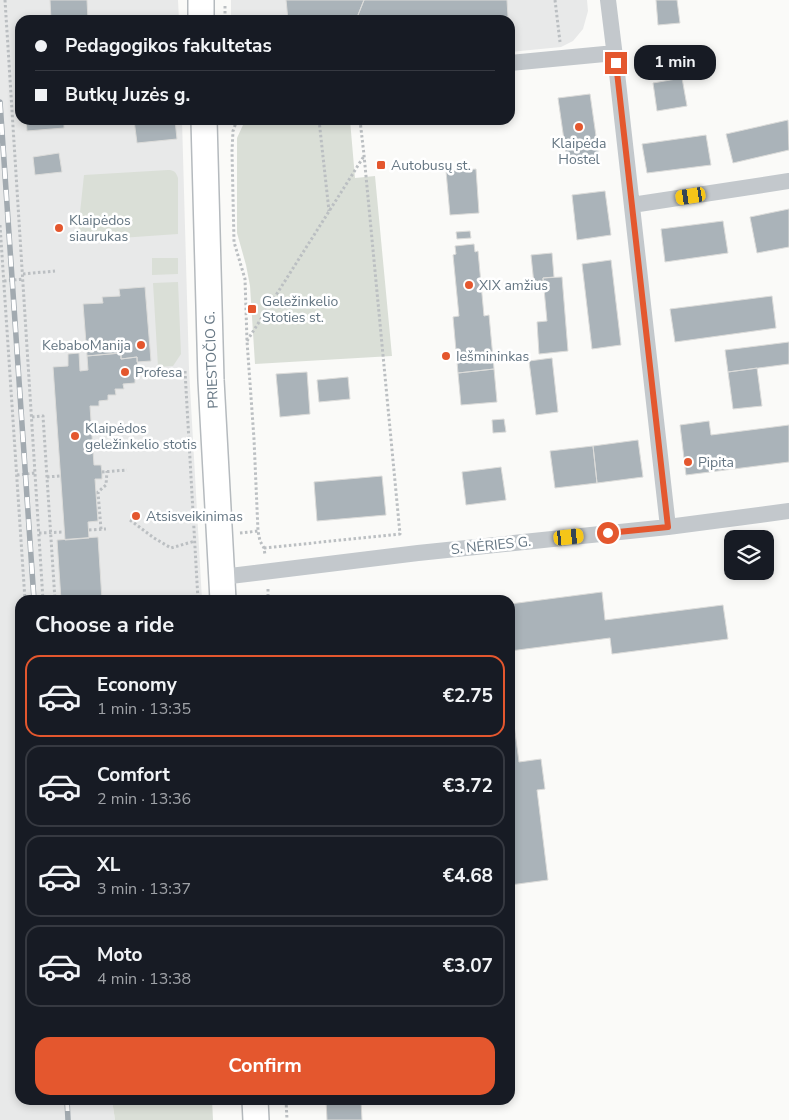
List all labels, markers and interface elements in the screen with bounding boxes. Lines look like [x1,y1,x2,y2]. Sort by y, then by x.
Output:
text: Pedagogikos fakultetas [65,33,272,59]
callout: 1 min [634,46,716,80]
text: 1 min [654,51,696,73]
route end [605,52,627,74]
text: Butkų Juzės g. [65,82,190,108]
marker: Klaipėda Hostel [573,121,585,133]
place label: Klaipėda Hostel [552,134,606,169]
place label: Autobusų st. [391,156,471,175]
marker: Autobusų st. [375,159,387,171]
car [675,186,706,206]
place label: Klaipėdos siaurukas [69,211,131,246]
marker: Klaipėdos siaurukas [53,222,65,234]
place label: XIX amžius [479,276,548,295]
marker: XIX amžius [463,279,475,291]
place label: Geležinkelio Stoties st. [262,292,338,327]
marker: Geležinkelio Stoties st. [246,303,258,315]
street label: PRIESTOČIO G. [200,311,223,409]
place label: KebaboManija [42,336,131,355]
marker: KebaboManija [135,339,147,351]
place label: Iešmininkas [456,347,529,366]
marker: Iešmininkas [440,350,452,362]
place label: Profesa [135,363,182,382]
marker: Profesa [119,366,131,378]
place label: Klaipėdos geležinkelio stotis [85,419,197,454]
marker: Klaipėdos geležinkelio stotis [69,430,81,442]
place label: Pipita [698,453,734,472]
marker: Pipita [682,456,694,468]
place label: Atsisveikinimas [146,507,243,526]
marker: Atsisveikinimas [130,510,142,522]
route start [597,522,619,544]
car [553,528,584,546]
map controls [724,530,774,580]
button: layers [724,530,774,580]
street label: S. NĖRIES G. [450,532,532,559]
text: Choose a ride [35,610,174,640]
text: Economy [97,672,177,698]
icon: car [37,674,82,719]
text: €2.75 [443,683,493,709]
text: 1 min · 13:35 [97,698,191,720]
text: Comfort [97,762,170,788]
icon: car [37,764,82,809]
text: €3.72 [443,773,493,799]
text: 2 min · 13:36 [97,788,191,810]
text: XL [97,852,120,878]
icon: car [37,854,82,899]
text: €4.68 [443,863,493,889]
text: 3 min · 13:37 [97,878,191,900]
text: Moto [97,942,143,968]
icon: car [37,944,82,989]
text: €3.07 [443,953,493,979]
text: 4 min · 13:38 [97,968,191,990]
button: Confirm [35,1037,495,1095]

